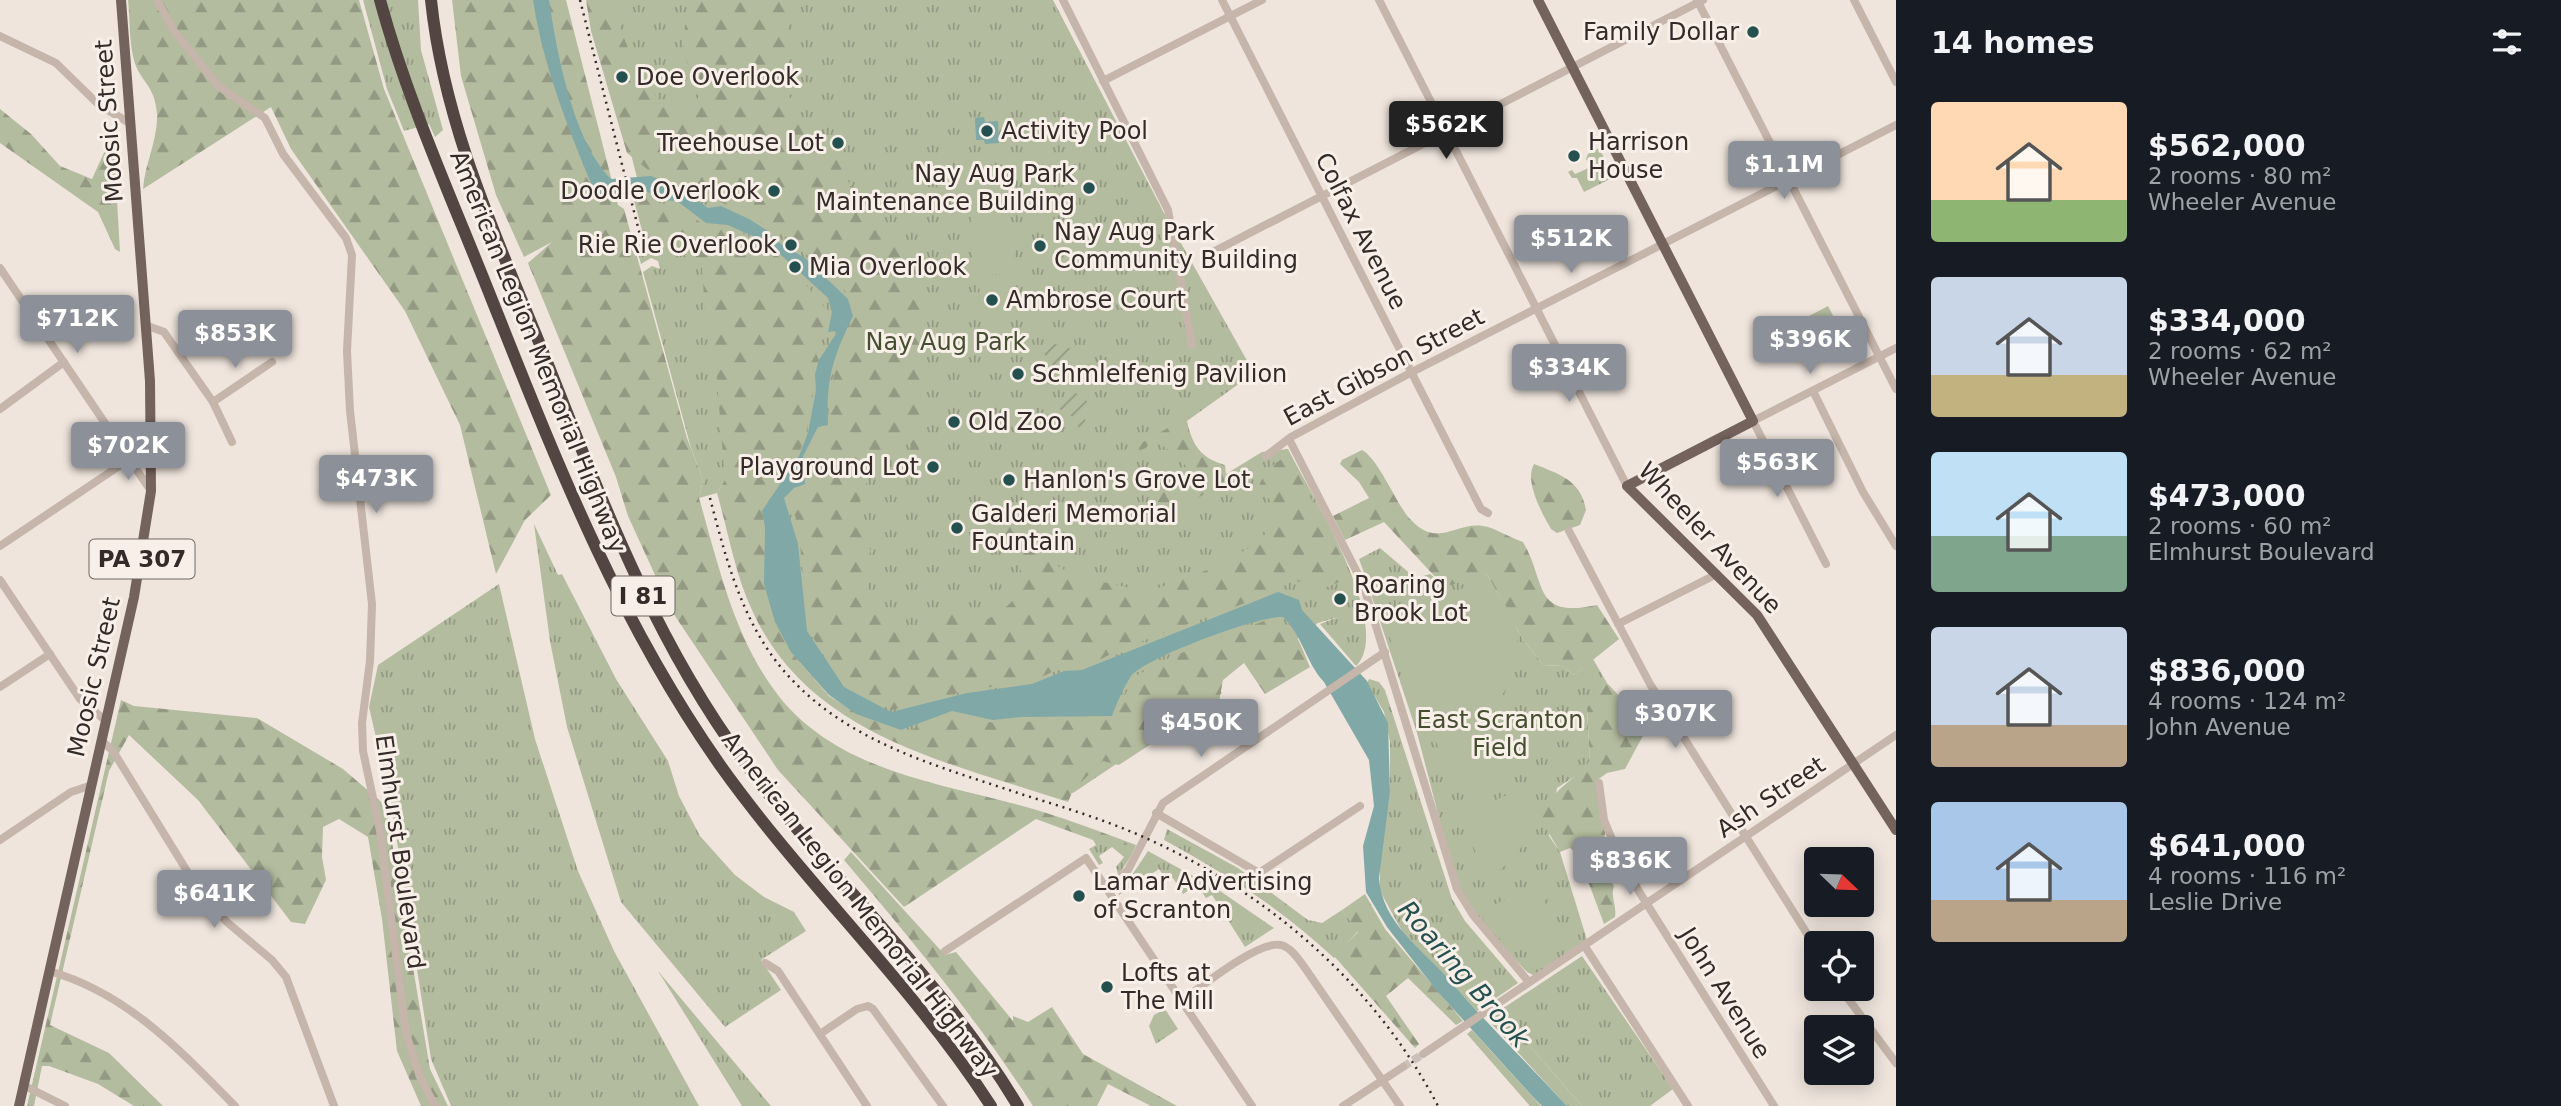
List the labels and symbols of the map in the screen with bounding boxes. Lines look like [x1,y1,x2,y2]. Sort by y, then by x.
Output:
place label: Family Dollar [1583,18,1739,46]
marker: Family Dollar [1745,24,1761,40]
street label: Moosic Street [89,39,129,203]
place label: Doe Overlook [636,63,799,91]
marker: Doe Overlook [614,69,630,85]
pin: $562K [1397,102,1495,161]
place label: Activity Pool [1001,117,1148,145]
marker: Activity Pool [979,123,995,139]
place label: Harrison House [1588,128,1689,184]
place label: Treehouse Lot [656,129,824,157]
marker: Treehouse Lot [830,135,846,151]
pin: $1.1M [1735,142,1833,201]
street label: American Legion Memorial Highway [444,147,632,557]
street label: Colfax Avenue [1309,148,1413,314]
marker: Harrison House [1566,148,1582,164]
place label: Nay Aug Park Maintenance Building [815,160,1075,216]
place label: Doodle Overlook [560,177,760,205]
marker: Nay Aug Park Maintenance Building [1081,180,1097,196]
marker: Doodle Overlook [766,183,782,199]
pin: $512K [1522,216,1620,275]
place label: Nay Aug Park Community Building [1054,218,1298,274]
place label: Rie Rie Overlook [578,231,777,259]
marker: Rie Rie Overlook [783,237,799,253]
marker: Nay Aug Park Community Building [1032,238,1048,254]
place label: Mia Overlook [809,253,966,281]
marker: Mia Overlook [787,259,803,275]
place label: Ambrose Court [1006,286,1186,314]
marker: Ambrose Court [984,292,1000,308]
pin: $712K [28,296,126,355]
street label: East Gibson Street [1279,302,1489,432]
pin: $853K [186,310,284,370]
pin: $396K [1761,316,1859,376]
park label: Nay Aug Park [866,328,1027,356]
pin: $334K [1520,344,1618,404]
place label: Schmlelfenig Pavilion [1032,360,1287,388]
marker: Schmlelfenig Pavilion [1010,366,1026,382]
place label: Old Zoo [968,408,1062,436]
marker: Old Zoo [946,414,962,430]
pin: $702K [79,422,177,482]
pin: $563K [1728,440,1826,499]
place label: Playground Lot [739,453,919,481]
pin: $473K [327,456,425,515]
street label: Wheeler Avenue [1633,457,1787,619]
marker: Playground Lot [925,459,941,475]
place label: Hanlon's Grove Lot [1023,466,1251,494]
marker: Hanlon's Grove Lot [1001,472,1017,488]
place label: Galderi Memorial Fountain [971,500,1177,556]
marker: Galderi Memorial Fountain [949,520,965,536]
road number: PA 307 [90,540,194,579]
place label: Roaring Brook Lot [1354,571,1468,627]
road number: I 81 [612,576,674,616]
marker: Roaring Brook Lot [1332,591,1348,607]
street label: Moosic Street [62,594,126,760]
pin: $307K [1626,690,1724,750]
pin: $450K [1152,700,1250,759]
park label: East Scranton Field [1417,706,1583,762]
street label: American Legion Memorial Highway [716,726,1004,1084]
street label: Elmhurst Boulevard [370,733,430,971]
street label: Ash Street [1711,751,1831,843]
pin: $836K [1581,838,1679,897]
north arrow [1804,847,1874,917]
place label: Lamar Advertising of Scranton [1093,868,1312,924]
pin: $641K [165,870,263,930]
marker: Lamar Advertising of Scranton [1071,888,1087,904]
water label: Roaring Brook [1392,895,1536,1054]
street label: John Avenue [1673,921,1776,1064]
place label: Lofts at The Mill [1120,959,1214,1015]
marker: Lofts at The Mill [1099,979,1115,995]

